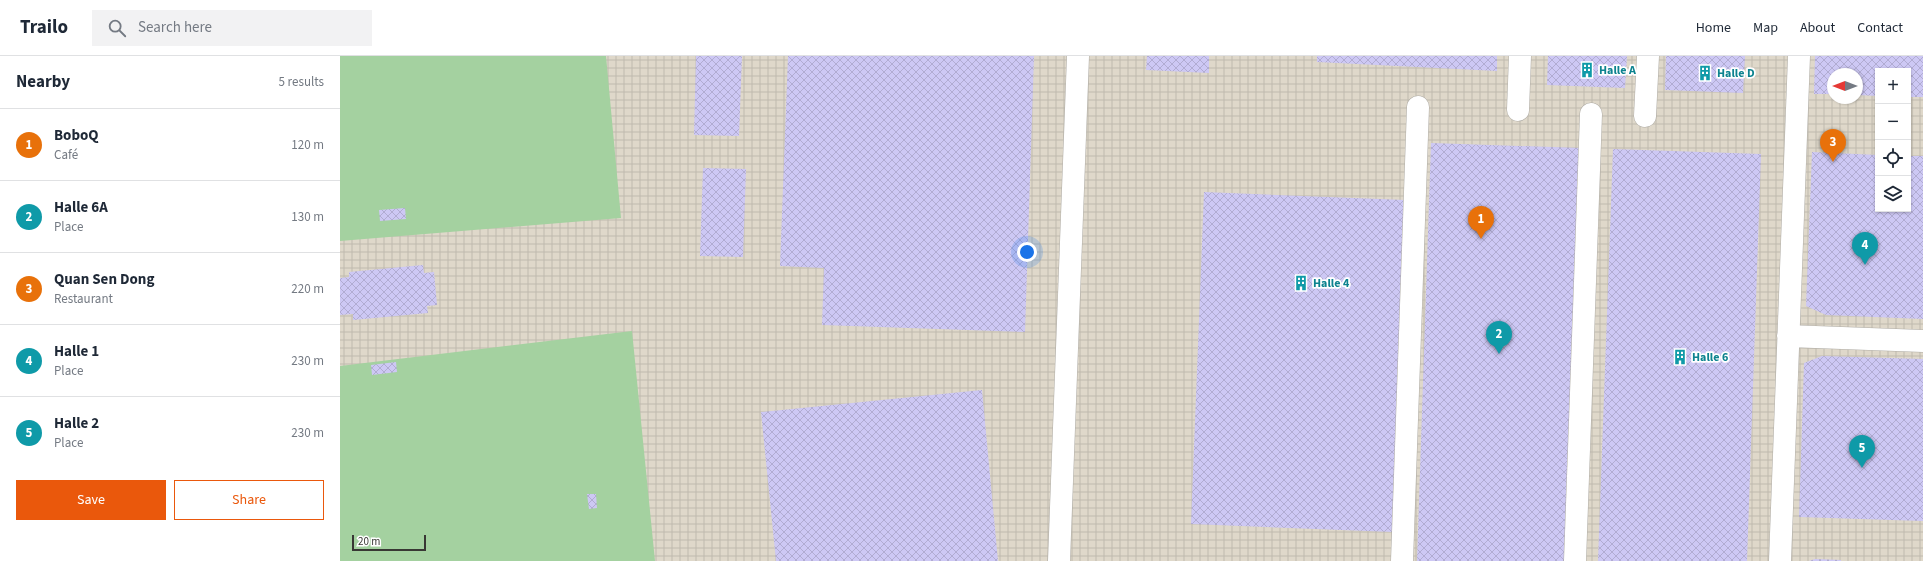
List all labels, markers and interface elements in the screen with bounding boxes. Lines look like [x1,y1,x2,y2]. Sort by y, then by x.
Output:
search box [92,10,372,46]
text: Trailo [20,14,68,41]
icon: search [106,17,128,39]
text: Search here [138,17,212,38]
text: Home [1696,18,1731,38]
text: Map [1753,18,1778,38]
text: About [1800,18,1835,38]
text: Contact [1857,18,1903,38]
building icon: Halle A [1578,61,1596,79]
place label: Halle A [1599,62,1636,79]
building icon: Halle D [1696,64,1714,82]
place label: Halle D [1717,65,1755,82]
north arrow [1827,68,1863,104]
map controls [1875,68,1911,212]
button: + [1875,68,1911,104]
text: Nearby [16,70,70,94]
text: 5 results [279,73,324,91]
button: − [1875,104,1911,140]
text: BoboQ [54,125,99,146]
pin: 3 [1820,129,1846,162]
text: 1 [26,136,32,154]
text: 120 m [291,136,324,154]
button: locate [1875,140,1911,176]
text: Café [54,146,78,164]
button: layers [1875,176,1911,212]
text: Halle 6A [54,197,108,218]
pin: 1 [1468,206,1494,239]
text: 2 [26,208,32,226]
text: 130 m [291,208,324,226]
text: Place [54,218,83,236]
pin: 4 [1852,232,1878,265]
your location [1017,242,1037,262]
text: Quan Sen Dong [54,269,154,290]
building icon: Halle 4 [1292,274,1310,292]
place label: Halle 4 [1313,275,1350,292]
text: 3 [26,280,32,298]
text: 220 m [291,280,324,298]
text: Restaurant [54,290,113,308]
pin: 2 [1486,321,1512,354]
text: Halle 1 [54,341,99,362]
building icon: Halle 6 [1671,348,1689,366]
place label: Halle 6 [1692,349,1728,366]
text: 4 [26,352,32,370]
text: 230 m [291,352,324,370]
text: Place [54,362,83,380]
text: Halle 2 [54,413,99,434]
text: 5 [26,424,32,442]
text: 230 m [291,424,324,442]
text: Place [54,434,83,452]
pin: 5 [1849,435,1875,468]
button: Save [16,480,166,520]
button: Share [174,480,324,520]
scale bar [352,533,426,552]
text: 20 m [358,534,380,549]

